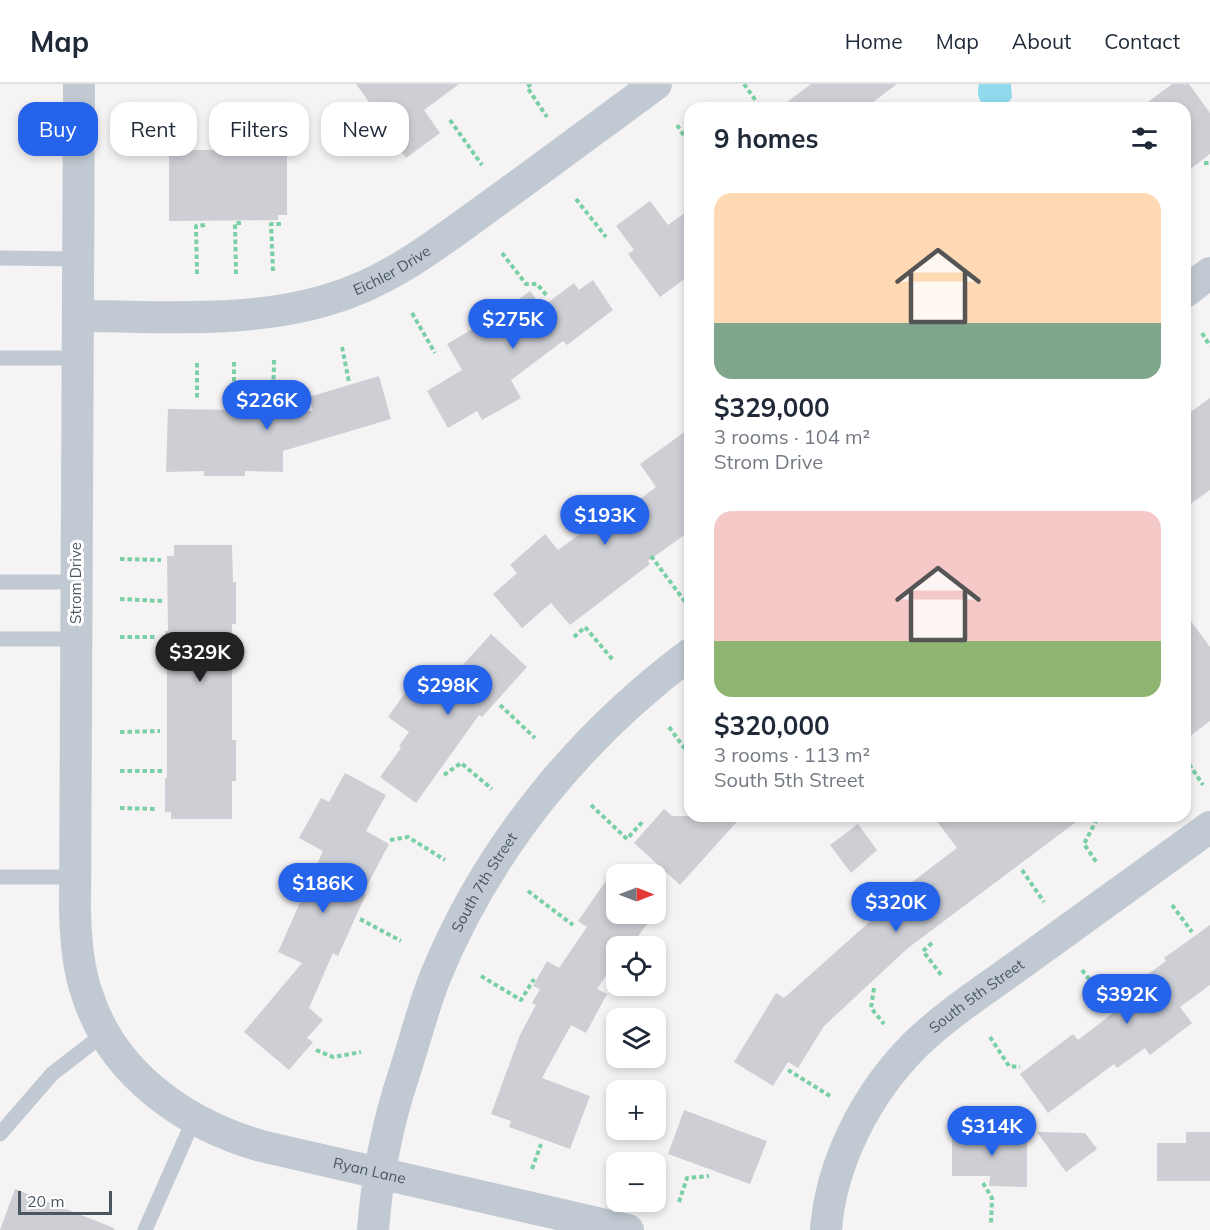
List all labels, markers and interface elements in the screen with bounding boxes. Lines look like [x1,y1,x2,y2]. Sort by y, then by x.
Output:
text: Map [30,24,89,59]
text: Home [845,28,903,54]
text: Map [936,28,979,54]
text: About [1012,28,1071,54]
text: Contact [1104,28,1180,54]
chip: Buy [18,102,98,156]
chip: Rent [110,102,197,156]
chip: Filters [209,102,309,156]
chip: New [321,102,409,156]
text: 9 homes [714,122,818,155]
icon: filters [1128,122,1161,155]
icon: home [884,232,992,340]
street label: Eichler Drive [350,241,434,299]
pin: $275K [471,299,555,350]
text: $275K [482,306,544,331]
pin: $226K [225,380,309,431]
text: $226K [236,387,298,412]
text: $329,000 [714,391,830,424]
text: 3 rooms · 104 m² [714,424,870,449]
text: Strom Drive [714,449,823,474]
pin: $193K [563,495,647,546]
text: $193K [574,502,636,527]
street label: Strom Drive [66,542,85,624]
icon: home [884,550,992,658]
pin: $329K [158,632,242,683]
text: $329K [169,639,231,664]
pin: $298K [406,665,490,716]
text: $298K [417,672,479,697]
text: $320,000 [714,709,830,742]
text: 3 rooms · 113 m² [714,742,870,767]
text: South 5th Street [714,767,865,792]
street label: South 7th Street [447,829,521,935]
pin: $186K [281,863,365,914]
north arrow [606,864,666,924]
map controls [606,864,666,1212]
text: $186K [292,870,354,895]
pin: $320K [854,882,938,933]
text: $320K [865,889,927,914]
button: locate [606,936,666,996]
street label: South 5th Street [925,955,1028,1037]
pin: $392K [1085,974,1169,1025]
text: $392K [1096,981,1158,1006]
button: layers [606,1008,666,1068]
button: + [606,1080,666,1140]
pin: $314K [950,1106,1034,1157]
text: $314K [961,1113,1023,1138]
button: − [606,1152,666,1212]
street label: Ryan Lane [331,1153,408,1188]
scale bar [18,1188,112,1216]
text: 20 m [27,1191,64,1211]

